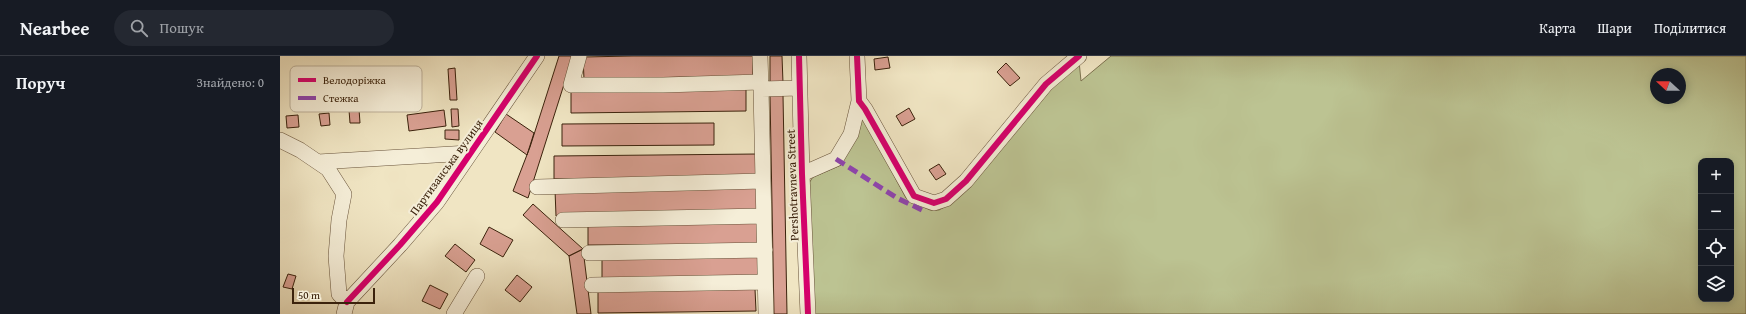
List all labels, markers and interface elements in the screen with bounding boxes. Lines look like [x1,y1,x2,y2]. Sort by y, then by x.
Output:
search box [114,10,394,46]
text: Nearbee [20,14,90,42]
icon: search [128,17,150,39]
text: Пошук [160,17,204,38]
text: Карта [1539,18,1576,38]
text: Шари [1598,18,1632,38]
text: Поділитися [1654,18,1726,38]
legend [290,66,422,112]
north arrow [1650,68,1686,104]
text: Поруч [16,70,65,95]
text: Велодоріжка [323,72,386,88]
text: Знайдено: 0 [196,73,264,92]
text: Стежка [323,90,359,106]
street label: Партизанська вулиця [405,115,487,219]
street label: Pershotravneva Street [782,128,802,241]
map controls [1698,158,1734,302]
button: + [1698,158,1734,194]
button: − [1698,194,1734,230]
button: locate [1698,230,1734,266]
button: layers [1698,266,1734,302]
scale bar [292,286,375,305]
text: 50 m [298,287,320,303]

